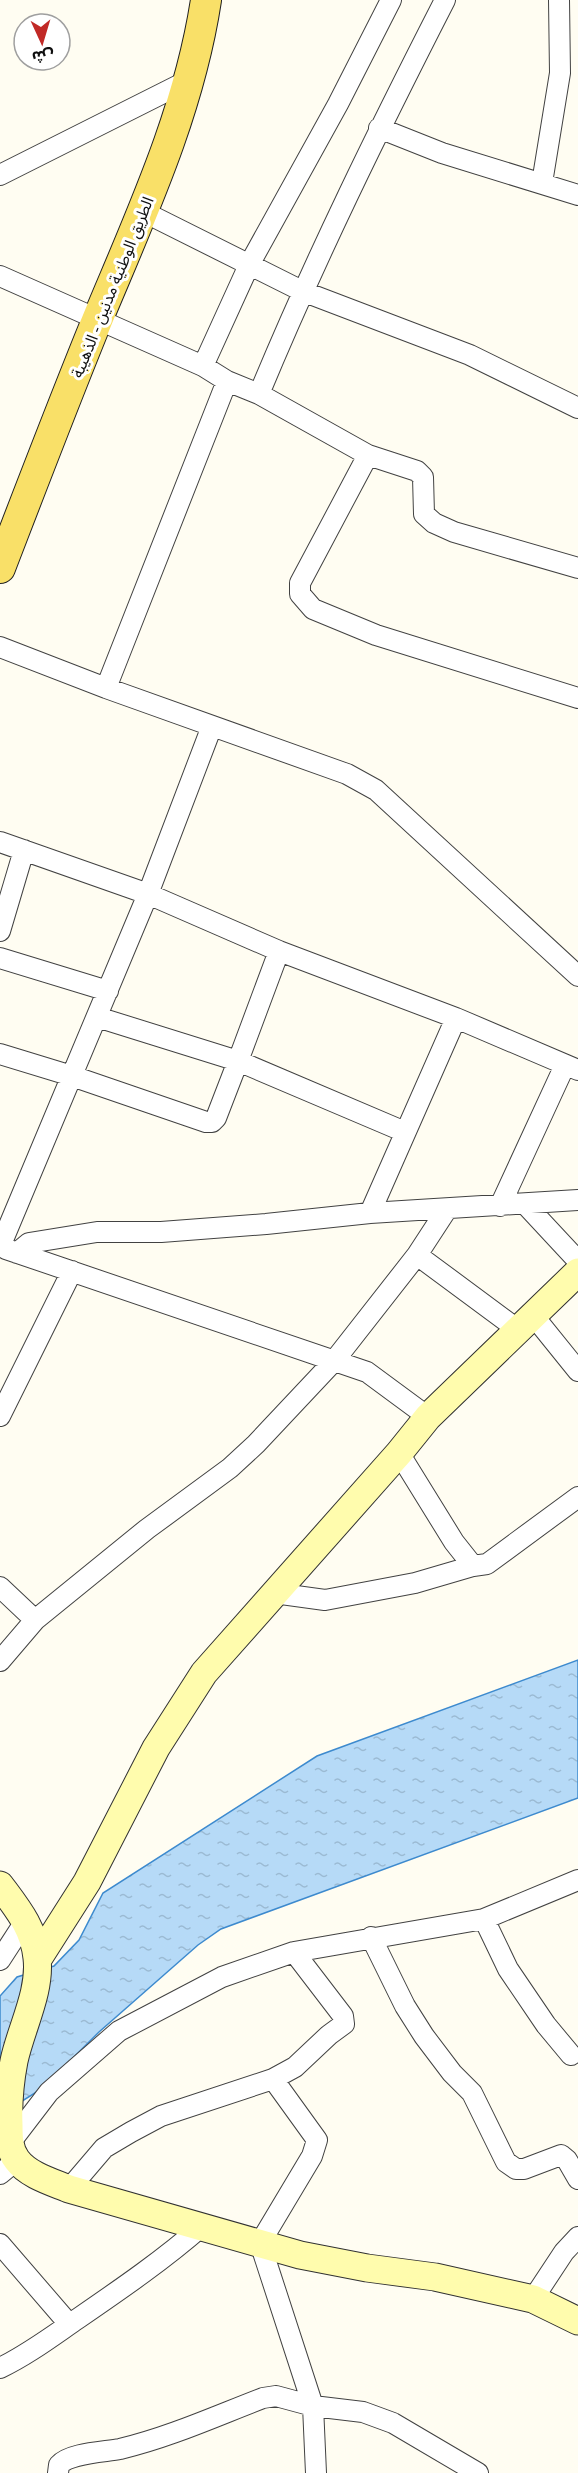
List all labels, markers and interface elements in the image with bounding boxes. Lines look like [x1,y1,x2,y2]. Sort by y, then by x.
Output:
north arrow [12,12,72,72]
text: ش [31,46,55,66]
street label: الطريق الوطنية مدنين - الذهيبة [68,194,158,381]

